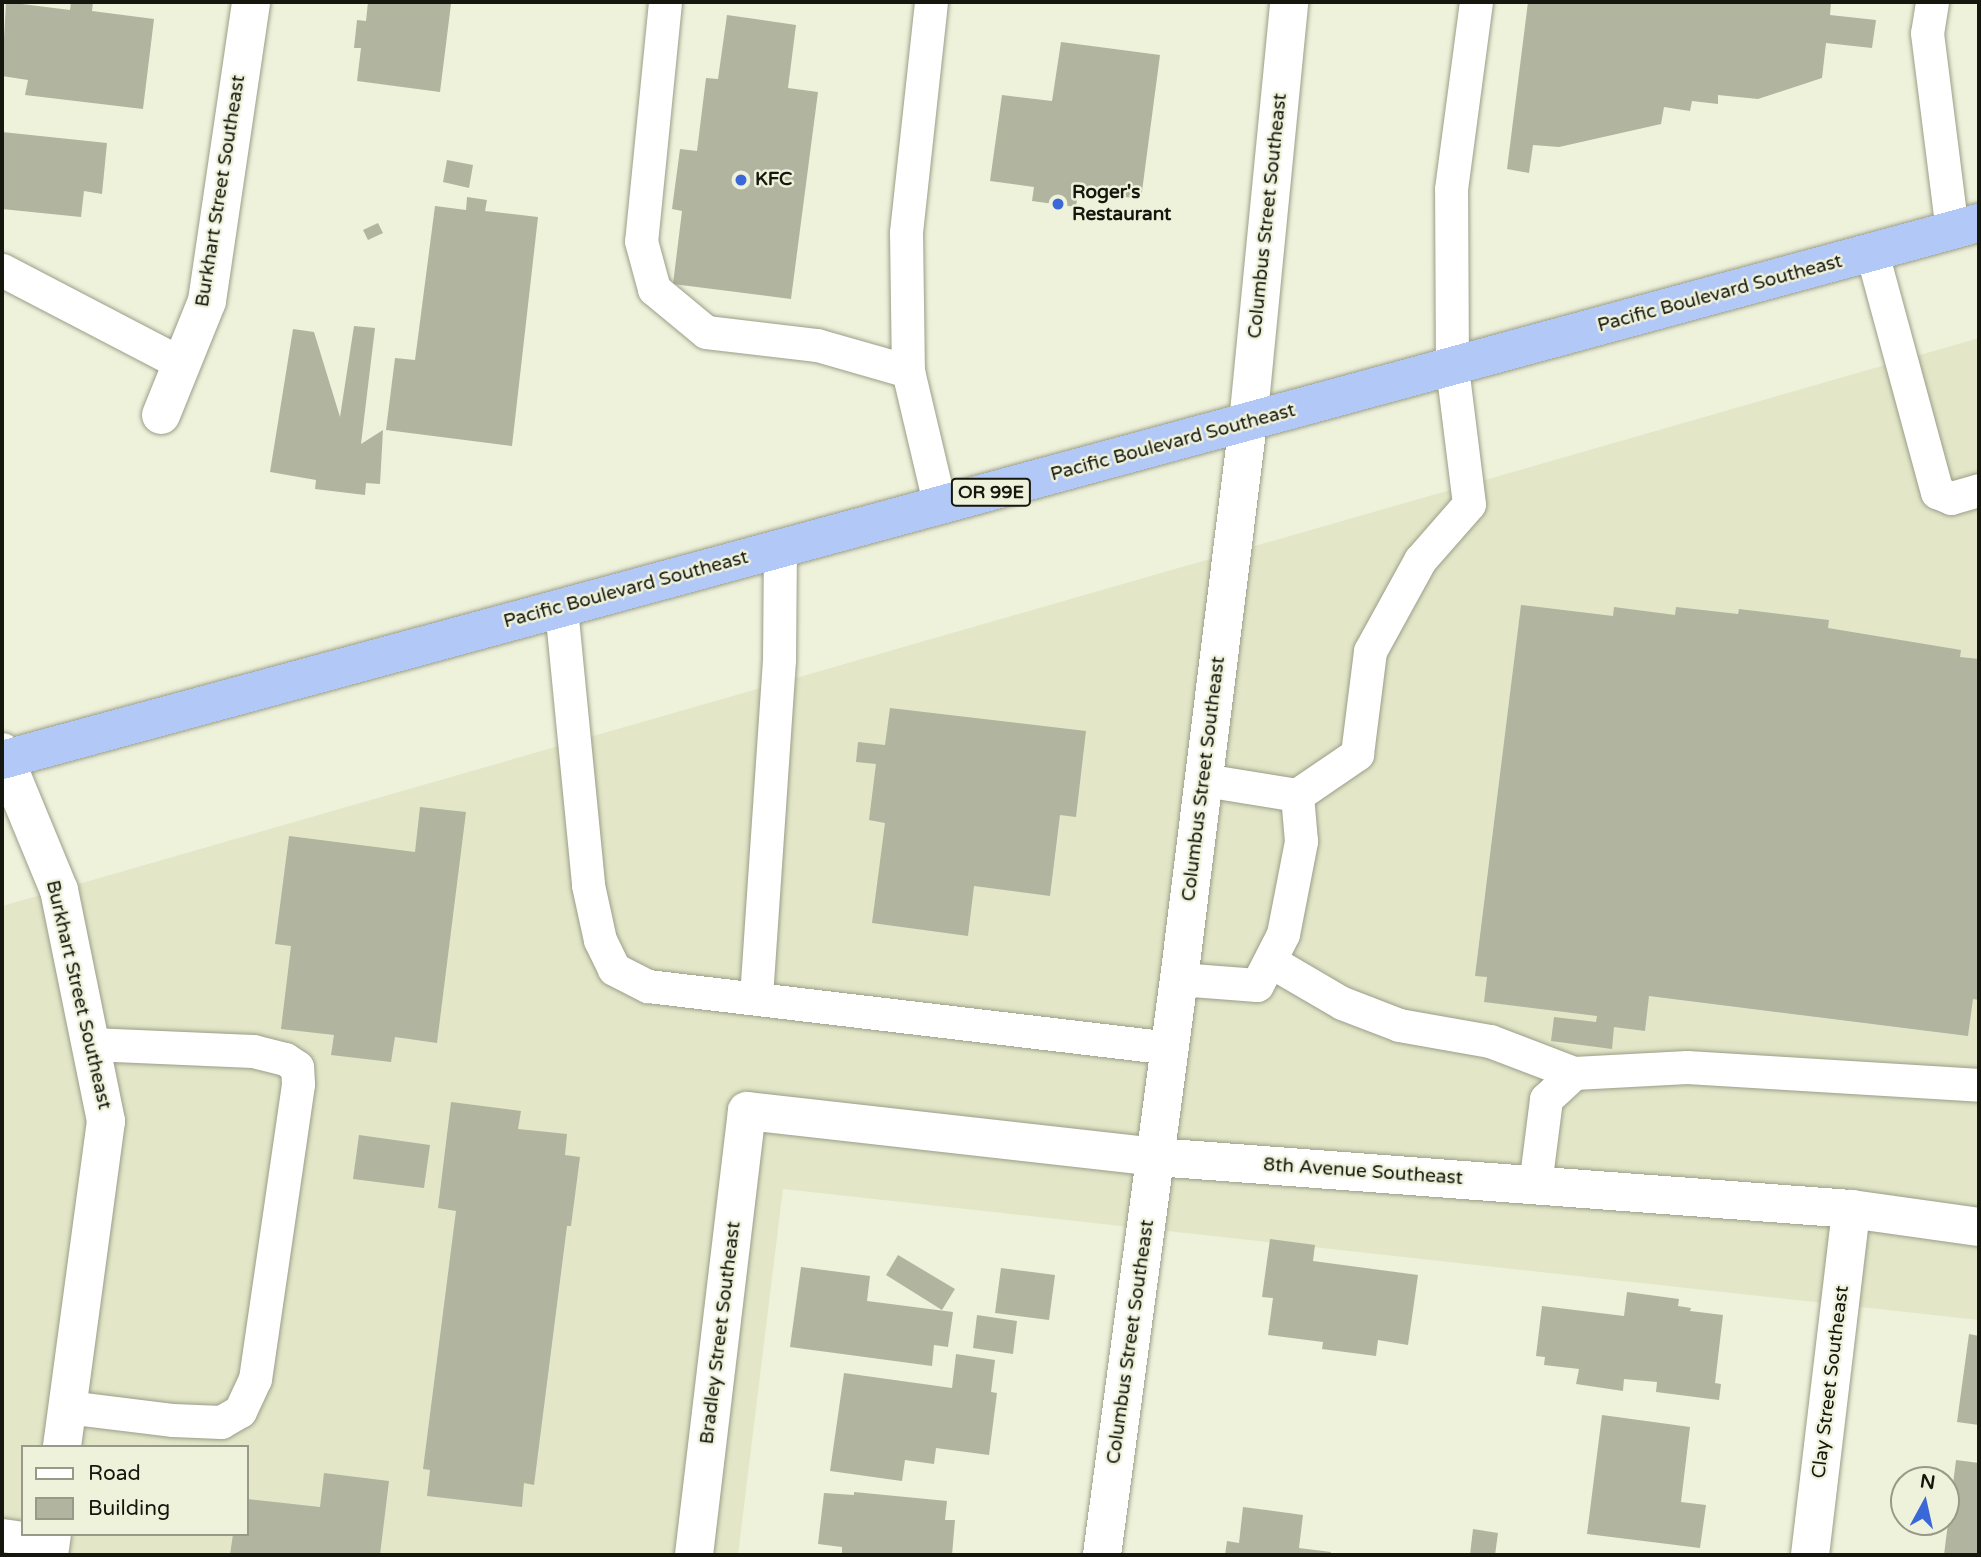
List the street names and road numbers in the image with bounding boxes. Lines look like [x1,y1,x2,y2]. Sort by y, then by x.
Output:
street label: Burkhart Street Southeast [191,73,251,309]
street label: Columbus Street Southeast [1244,92,1292,340]
street label: Pacific Boulevard Southeast [1595,250,1845,338]
street label: Pacific Boulevard Southeast [1048,399,1298,487]
road number: OR 99E [951,478,1031,506]
street label: Pacific Boulevard Southeast [501,546,751,634]
street label: Columbus Street Southeast [1178,655,1230,903]
street label: Burkhart Street Southeast [41,878,115,1112]
street label: 8th Avenue Southeast [1262,1154,1464,1190]
street label: Columbus Street Southeast [1103,1218,1159,1466]
street label: Bradley Street Southeast [696,1220,746,1446]
street label: Clay Street Southeast [1808,1284,1854,1480]

